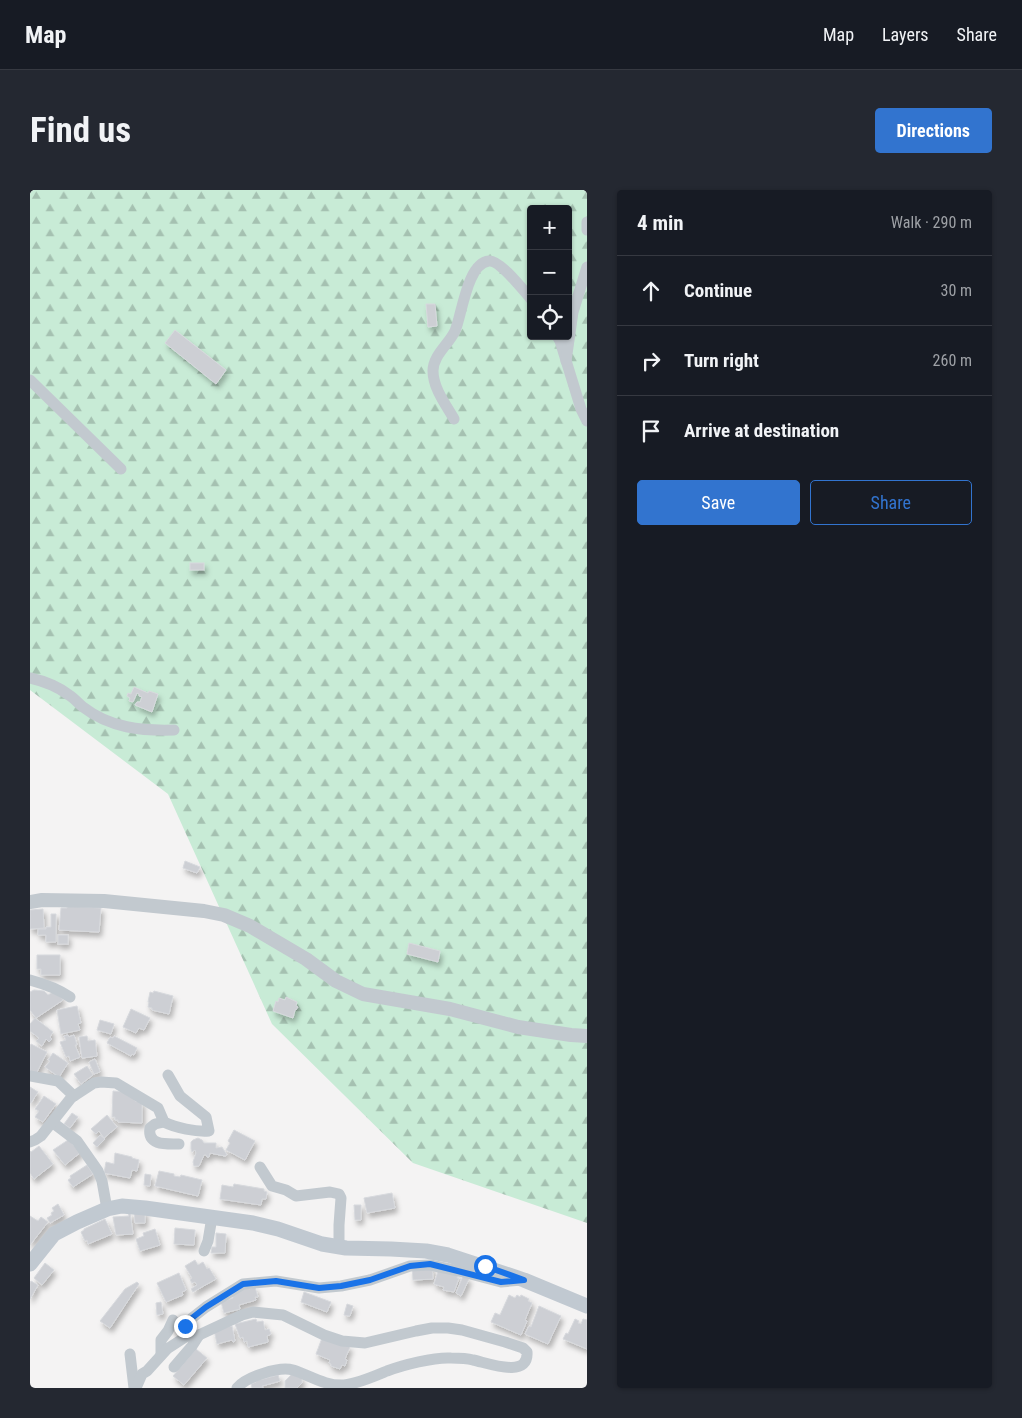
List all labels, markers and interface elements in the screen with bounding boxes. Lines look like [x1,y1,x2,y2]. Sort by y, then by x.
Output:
text: Map [25,21,66,49]
text: Map [823,24,854,45]
text: Layers [882,24,929,45]
text: Share [957,24,997,45]
button: Directions [875,108,992,153]
text: Find us [30,110,131,151]
map controls [527,205,572,340]
button: + [527,205,572,250]
text: 4 min [637,211,684,235]
text: Walk · 290 m [891,213,972,232]
button: − [527,250,572,295]
icon: ahead [637,277,665,305]
text: Continue [684,279,752,302]
text: 30 m [940,281,972,300]
button: locate [527,295,572,340]
icon: right [637,347,665,375]
text: Turn right [684,349,759,372]
text: 260 m [933,351,972,370]
icon: arrive [637,417,665,445]
text: Arrive at destination [684,419,839,442]
button: Save [637,480,800,525]
button: Share [810,480,972,525]
route start [474,1255,497,1278]
route end [174,1315,197,1338]

